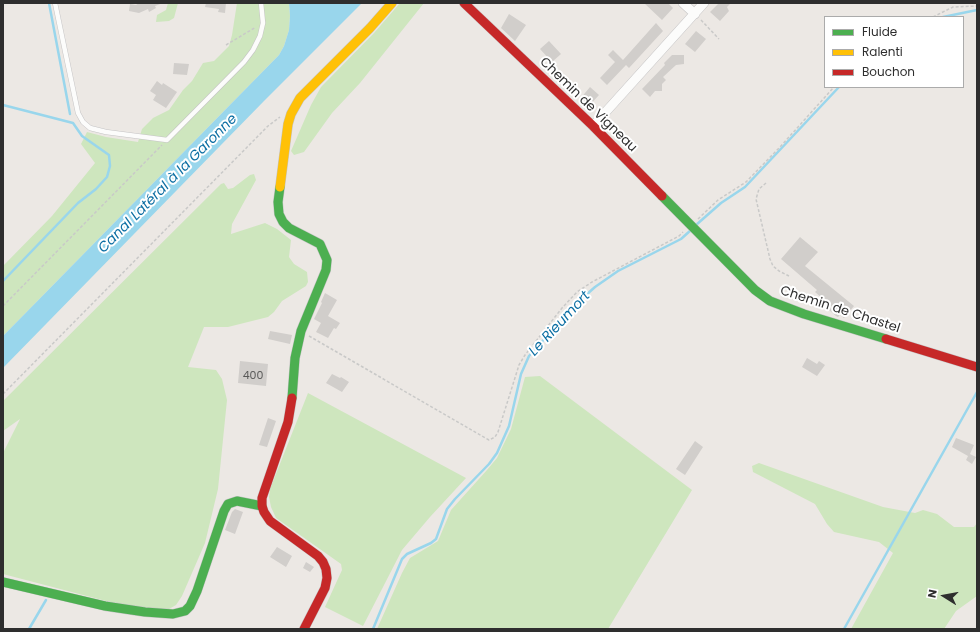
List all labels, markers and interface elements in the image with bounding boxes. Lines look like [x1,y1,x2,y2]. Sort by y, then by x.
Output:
legend [824,16,964,88]
text: Fluide [862,23,897,40]
text: Ralenti [862,43,903,60]
street label: Chemin de Vigneau [536,54,640,156]
text: Bouchon [862,63,915,80]
water label: Canal Latéral à la Garonne [95,111,241,257]
street label: Chemin de Chastel [778,283,902,337]
water label: Le Rieumort [526,288,594,360]
house number: 400 [243,369,263,383]
north arrow [924,576,964,616]
text: N [924,588,941,599]

